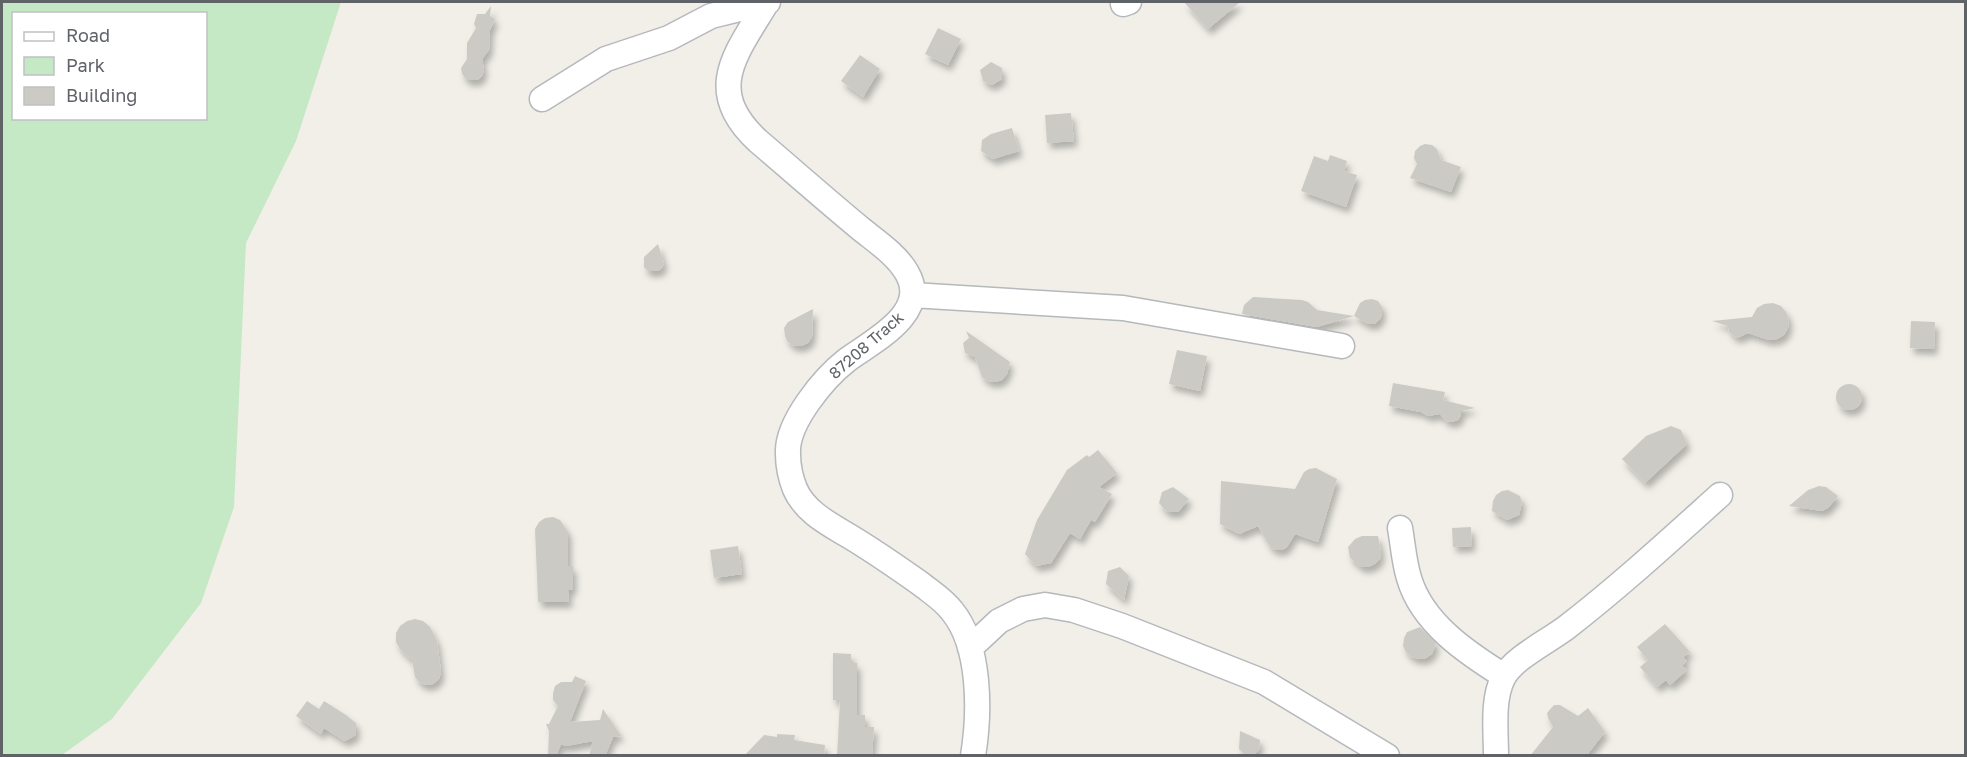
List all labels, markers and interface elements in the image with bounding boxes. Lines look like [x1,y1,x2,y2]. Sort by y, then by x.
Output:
legend [12,12,207,120]
text: Road [66,24,110,46]
text: Park [66,54,105,76]
text: Building [66,84,137,106]
street label: 87208 Track [825,307,907,383]

